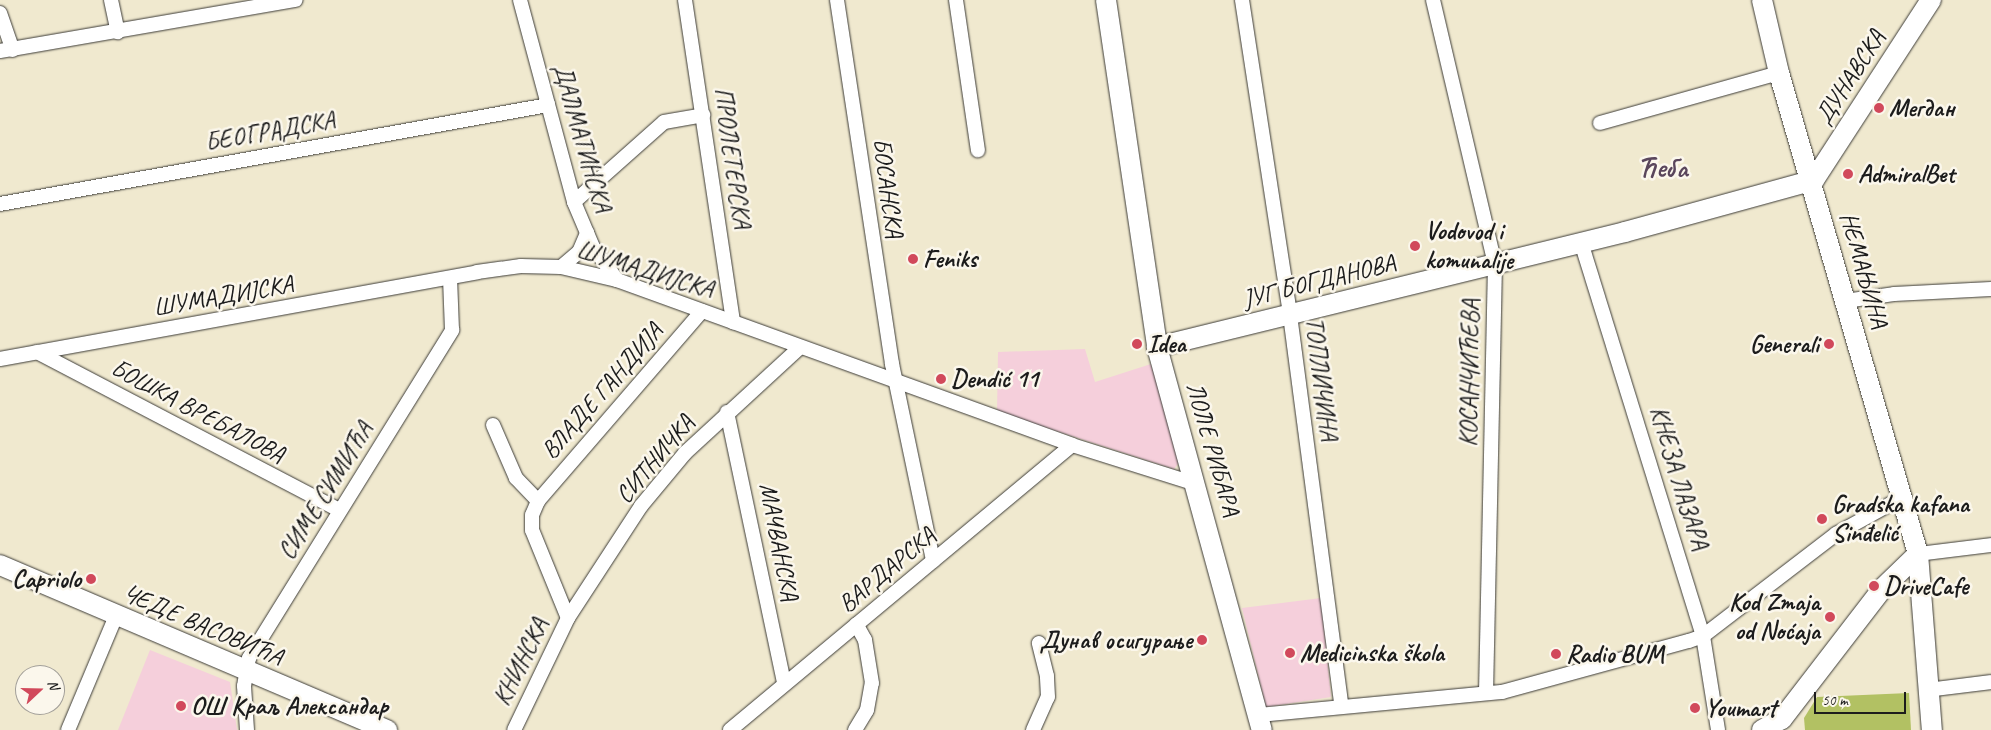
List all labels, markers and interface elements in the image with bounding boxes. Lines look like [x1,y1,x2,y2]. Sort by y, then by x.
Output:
street label: ДУНАВСКА [1808,24,1892,130]
street label: ДАЛМАТИНСКА [547,60,617,216]
street label: ПРОЛЕТЕРСКА [707,86,757,230]
place label: Мегдан [1889,93,1955,123]
marker: Мегдан [1873,102,1885,114]
street label: БЕОГРАДСКА [203,106,337,158]
street label: БОСАНСКА [866,136,910,240]
district label: Ћеба [1636,151,1688,185]
place label: AdmiralBet [1858,159,1954,189]
marker: AdmiralBet [1842,168,1854,180]
street label: НЕМАЊИНА [1833,209,1895,331]
place label: Vodovod i komunalije [1425,217,1513,276]
street label: ШУМАДИЈСКА [573,235,717,305]
marker: Vodovod i komunalije [1409,240,1421,252]
place label: Feniks [923,244,977,274]
street label: ЈУГ БОГДАНОВА [1239,247,1399,315]
marker: Feniks [907,253,919,265]
street label: ШУМАДИЈСКА [151,269,295,323]
street label: КОСАНЧИЋЕВА [1454,299,1486,447]
street label: ТОПЛИЧИНА [1299,316,1343,442]
street label: ВЛАДЕ ГАНДИЈА [535,317,669,465]
place label: Idea [1147,329,1186,359]
place label: Generali [1750,329,1819,359]
marker: Idea [1131,338,1143,350]
marker: Generali [1823,338,1835,350]
street label: БОШКА ВРЕБАЛОВА [106,353,290,469]
place label: Dendić 11 [951,364,1038,394]
marker: Dendić 11 [935,373,947,385]
street label: ЛОЛЕ РИБАРА [1179,378,1247,520]
street label: КНЕЗА ЛАЗАРА [1643,403,1715,553]
street label: СИТНИЧКА [609,408,701,510]
street label: СИМЕ СИМИЋА [272,417,380,565]
street label: МАЧВАНСКА [753,480,805,604]
place label: Gradska kafana Sinđelić [1832,490,1969,549]
marker: Gradska kafana Sinđelić [1816,513,1828,525]
street label: ВАРДАРСКА [832,521,942,619]
place label: Capriolo [12,564,81,594]
place label: DriveCafe [1884,571,1968,601]
marker: Capriolo [85,573,97,585]
street label: ЧЕДЕ ВАСОВИЋА [118,578,288,672]
marker: DriveCafe [1868,580,1880,592]
place label: Kod Zmaja od Noćaja [1730,588,1820,647]
marker: Kod Zmaja od Noćaja [1824,611,1836,623]
street label: КНИНСКА [487,613,555,711]
place label: Дунав осигурање [1040,625,1192,655]
marker: Дунав осигурање [1196,634,1208,646]
place label: Medicinska škola [1300,638,1444,668]
place label: Radio BUM [1566,639,1663,669]
marker: Medicinska škola [1284,647,1296,659]
marker: Radio BUM [1550,648,1562,660]
north arrow [15,665,65,715]
text: N [44,678,63,692]
scale bar [1816,682,1908,714]
place label: ОШ Краљ Александар [191,691,387,721]
text: 50 m [1822,691,1848,710]
place label: Youmart [1705,693,1776,723]
marker: ОШ Краљ Александар [175,700,187,712]
marker: Youmart [1689,702,1701,714]

